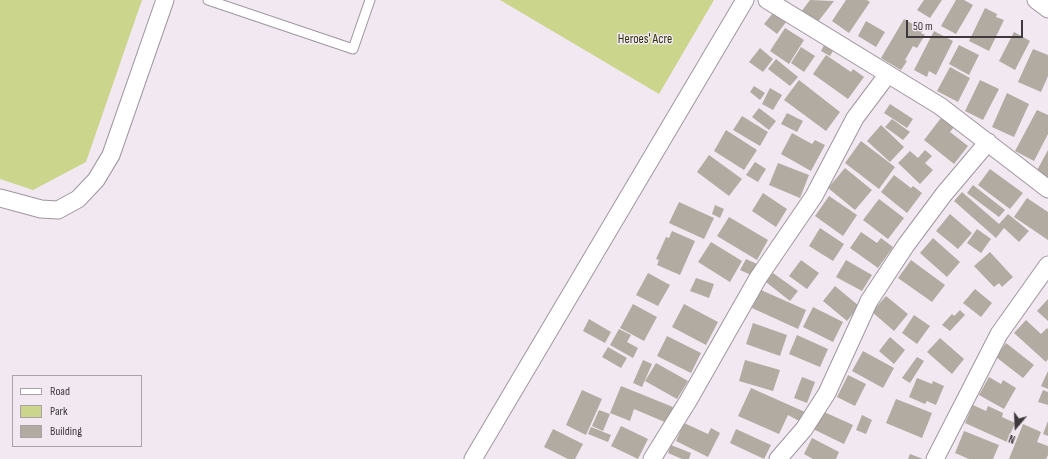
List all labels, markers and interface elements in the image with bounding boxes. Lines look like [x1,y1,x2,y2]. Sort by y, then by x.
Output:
scale bar [908,12,1025,38]
text: 50 m [913,19,933,34]
park label: Heroes' Acre [618,32,672,48]
legend [12,375,142,447]
text: Road [50,384,70,399]
text: Park [50,404,68,419]
north arrow [996,407,1036,447]
text: Building [50,424,82,439]
text: N [1007,432,1017,446]

